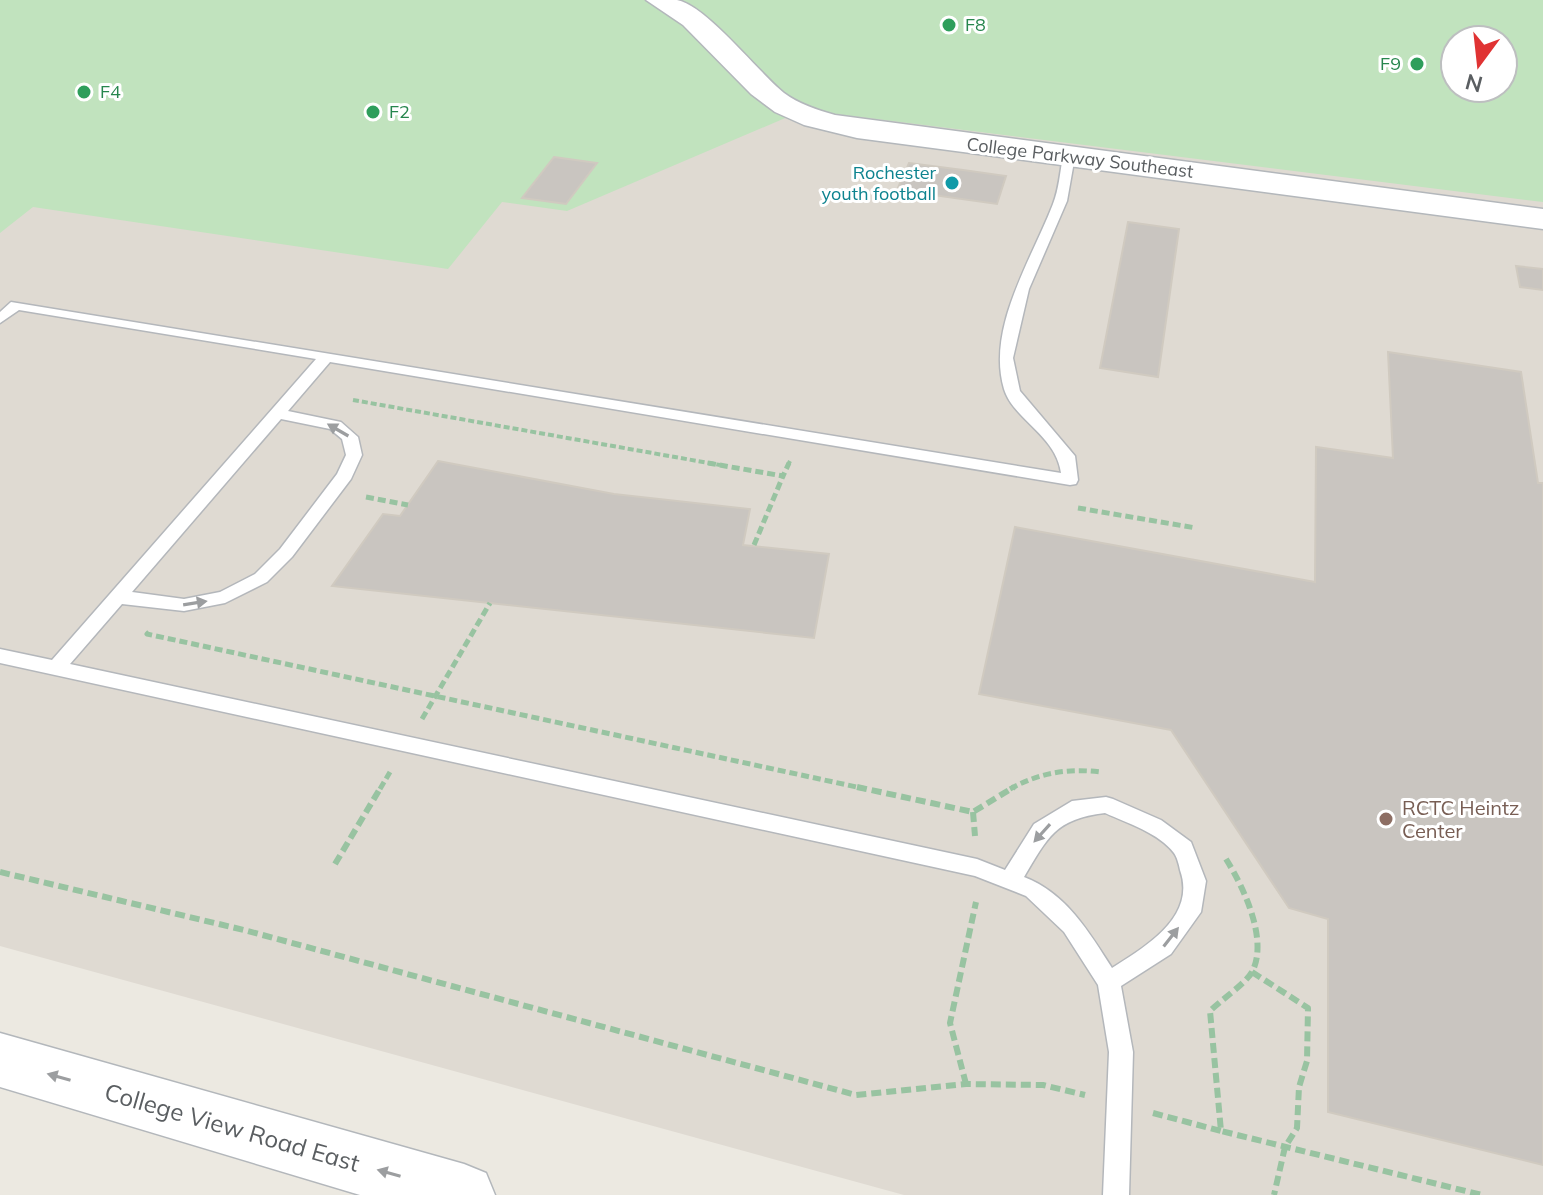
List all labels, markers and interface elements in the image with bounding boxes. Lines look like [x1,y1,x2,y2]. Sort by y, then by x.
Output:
place label: F8 [965,13,986,36]
marker: F8 [940,16,958,34]
north arrow [1439,24,1519,104]
place label: F9 [1380,52,1401,75]
marker: F9 [1408,55,1426,73]
text: N [1462,68,1485,99]
place label: F4 [100,80,121,103]
marker: F4 [75,83,93,101]
place label: F2 [389,100,410,123]
marker: F2 [364,103,382,121]
street label: College Parkway Southeast [965,132,1195,183]
place label: Rochester youth football [822,161,936,205]
marker: Rochester youth football [943,174,961,192]
one-way arrow [326,423,349,438]
one-way arrow [182,596,207,608]
place label: RCTC Heintz Center [1402,795,1519,843]
marker: RCTC Heintz Center [1377,810,1395,828]
one-way arrow [1034,823,1051,843]
one-way arrow [1163,926,1179,947]
one-way arrow [46,1070,70,1083]
street label: College View Road East [101,1076,363,1178]
one-way arrow [377,1166,401,1179]

